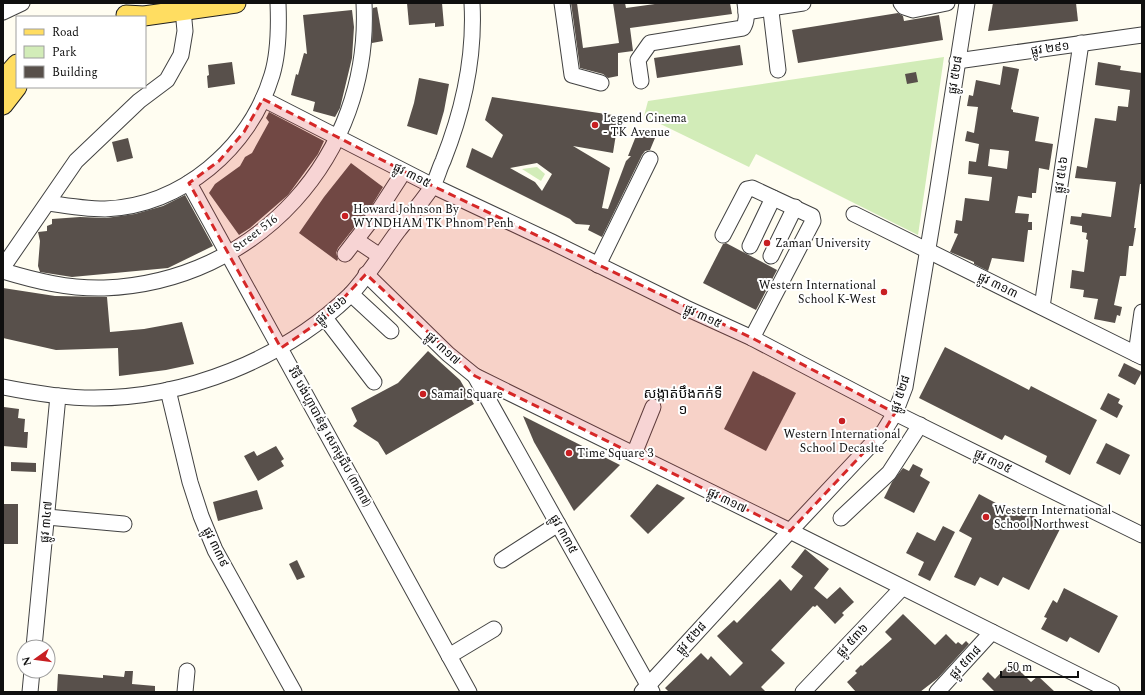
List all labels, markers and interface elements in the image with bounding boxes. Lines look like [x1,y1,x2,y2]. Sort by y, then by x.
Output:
legend [16,16,146,88]
text: Road [52,23,79,42]
street label: ផ្លូវ ២៩១ [1030,36,1071,61]
text: Park [52,43,77,62]
street label: ផ្លូវ ៥២៨ [943,54,968,96]
text: Building [52,63,98,82]
place label: Legend Cinema - TK Avenue [603,109,687,142]
marker: Legend Cinema - TK Avenue [590,120,600,130]
street label: ផ្លូវ ៥៤៦ [1049,155,1074,195]
street label: ផ្លូវ ៣១៥ [389,158,434,194]
place label: Howard Johnson By WYNDHAM TK Phnom Penh [353,200,514,233]
street label: Street 516 [229,210,282,257]
marker: Howard Johnson By WYNDHAM TK Phnom Penh [340,211,350,221]
place label: Zaman University [775,234,871,253]
marker: Zaman University [762,238,772,248]
street label: ផ្លូវ ៣១៣ [974,268,1021,304]
place label: Western International School K-West [759,276,876,309]
marker: Western International School K-West [879,287,889,297]
street label: ផ្លូវ ៥១៦ [311,291,352,330]
street label: ផ្លូវ ៣១៥ [680,299,725,334]
street label: ផ្លូវ ៣១៧ [420,327,464,370]
street label: វិថី បង់ហ្គាបាន់ឌូ សេកមូជីប (៣៣៧) [283,363,376,511]
street label: ផ្លូវ ៥២៨ [885,373,916,416]
district label: សង្កាត់បឹងកក់ទី ១ [644,383,722,420]
place label: Samai Square [431,385,503,404]
marker: Samai Square [418,389,428,399]
marker: Western International School Decaslte [837,416,847,426]
place label: Western International School Decaslte [783,425,901,458]
place label: Time Square 3 [577,444,653,463]
street label: ផ្លូវ ៣១៥ [970,444,1015,479]
marker: Time Square 3 [564,448,574,458]
street label: ផ្លូវ ៣១៧ [704,483,750,519]
street label: ផ្លូវ ៣៤៧ [35,500,58,544]
place label: Western International School Northwest [994,501,1111,534]
street label: ផ្លូវ ៣៣៥ [544,511,582,558]
marker: Western International School Northwest [981,512,991,522]
street label: ផ្លូវ ៣៣៩ [197,524,233,571]
street label: ផ្លូវ ៥២៨ [671,618,712,659]
street label: ផ្លូវ ៥៣៦ [832,619,873,662]
north arrow [16,639,56,679]
street label: ផ្លូវ ៥៣៨ [945,641,986,684]
scale bar [1001,653,1078,679]
text: N [17,655,36,668]
text: 50 m [1007,658,1032,677]

